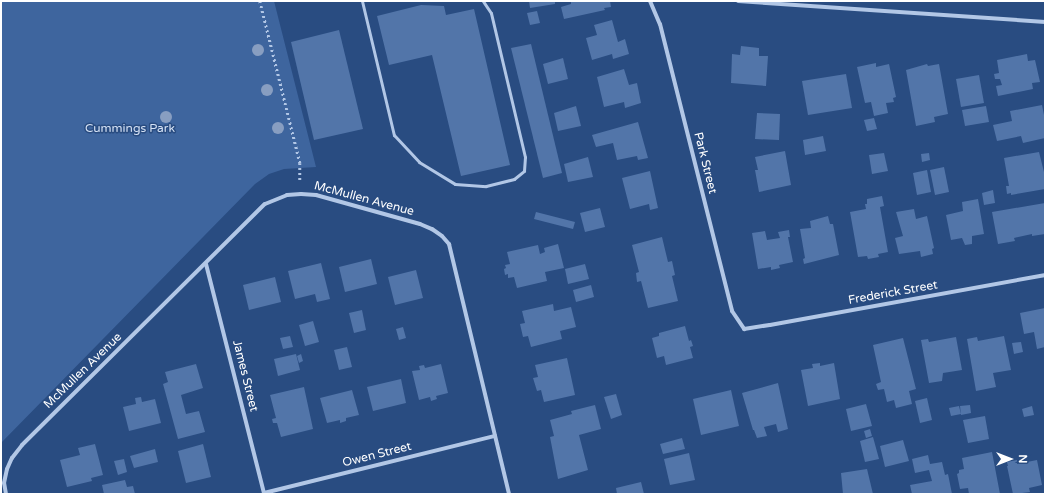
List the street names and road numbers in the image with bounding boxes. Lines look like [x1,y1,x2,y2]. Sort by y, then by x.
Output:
street label: Park Street [690,131,720,195]
street label: McMullen Avenue [313,179,415,219]
street label: Frederick Street [847,278,939,308]
street label: McMullen Avenue [41,330,125,412]
street label: James Street [229,339,261,413]
street label: Owen Street [341,439,413,471]

